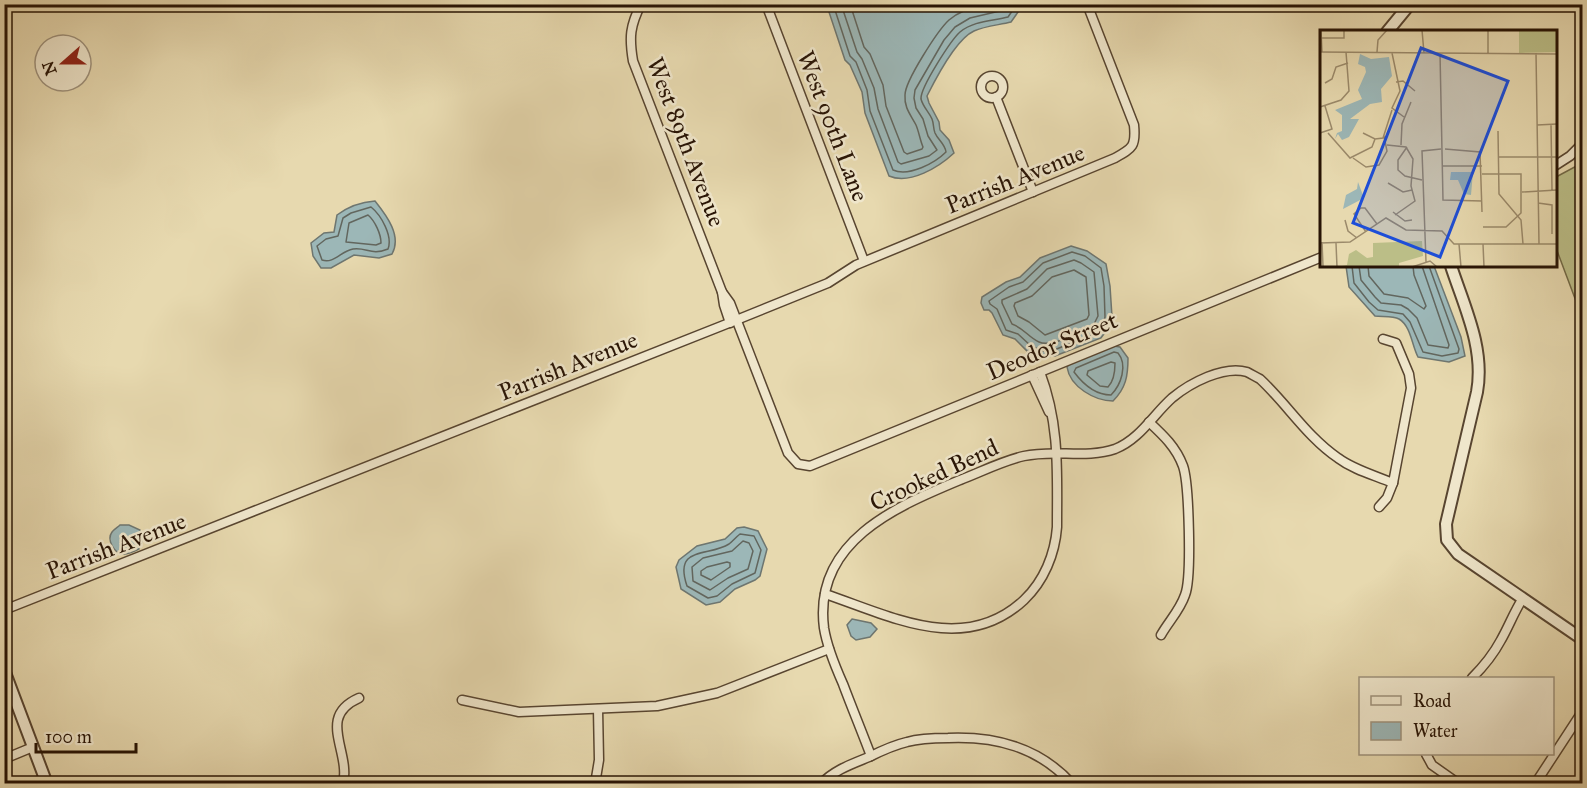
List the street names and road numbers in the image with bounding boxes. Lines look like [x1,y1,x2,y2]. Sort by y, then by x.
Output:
street label: West 90th Lane [791,46,875,206]
street label: West 89th Avenue [640,53,732,231]
street label: Parrish Avenue [941,137,1089,221]
street label: Deodor Street [982,305,1122,387]
street label: Parrish Avenue [494,324,642,408]
street label: Crooked Bend [865,432,1003,518]
street label: Parrish Avenue [42,506,190,586]

